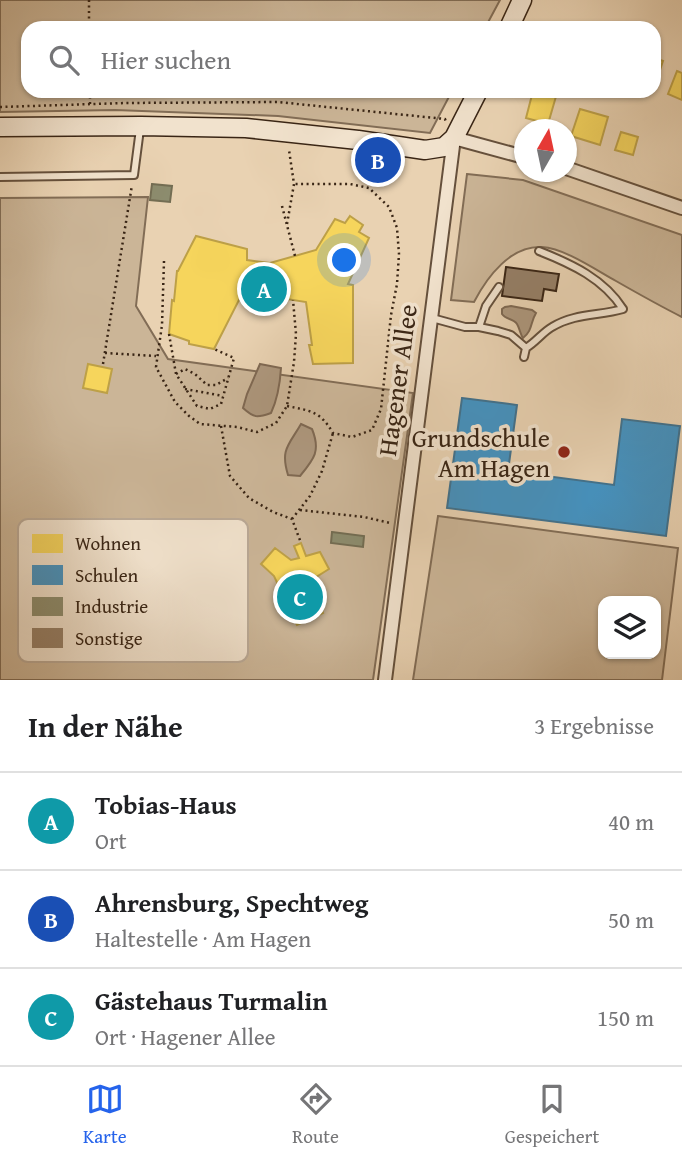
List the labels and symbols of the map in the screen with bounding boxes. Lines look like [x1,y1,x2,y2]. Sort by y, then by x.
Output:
north arrow [514,119,577,182]
pin: B [355,134,401,186]
your location [327,243,361,277]
pin: A [241,263,287,315]
street label: Hagener Allee [367,302,427,458]
place label: Grundschule Am Hagen [412,418,550,487]
marker: Grundschule Am Hagen [556,444,572,460]
legend [18,519,248,662]
text: Wohnen [75,529,141,557]
text: Schulen [75,561,139,589]
pin: C [277,571,323,623]
text: Industrie [75,592,148,620]
text: Sonstige [75,624,143,652]

